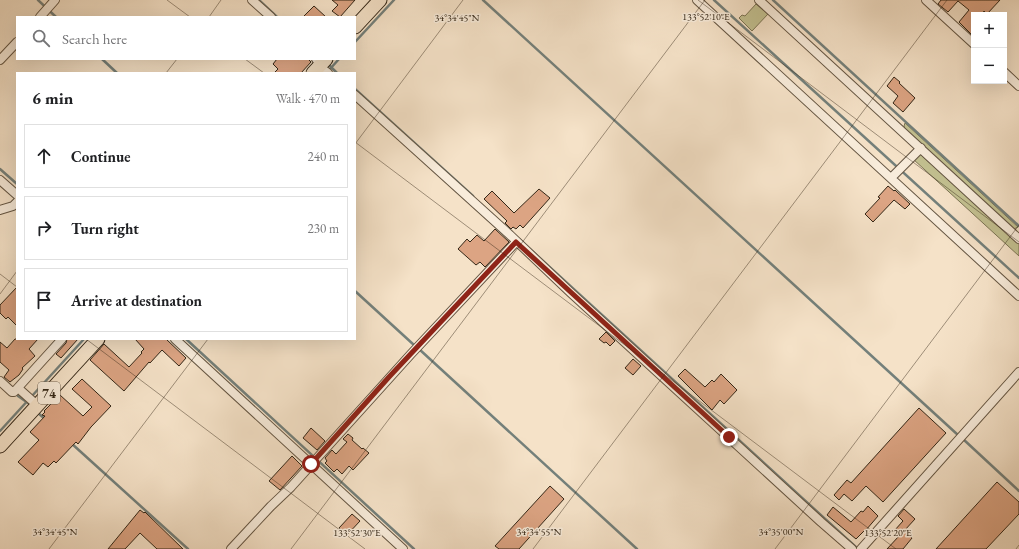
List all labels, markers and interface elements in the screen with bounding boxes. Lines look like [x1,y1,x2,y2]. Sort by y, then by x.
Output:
text: 133°52'10"E [682,10,730,23]
text: 34°34'45"N [435,11,480,24]
map controls [971,12,1007,84]
button: + [971,12,1007,48]
search box [16,16,356,60]
icon: search [30,27,52,49]
text: Search here [62,29,127,48]
button: − [971,48,1007,84]
text: 6 min [32,87,73,109]
text: Walk · 470 m [276,90,340,107]
icon: ahead [33,145,55,167]
text: Continue [71,147,131,166]
text: 240 m [308,148,339,165]
icon: right [33,217,55,239]
text: Turn right [71,219,139,238]
text: 230 m [308,220,339,237]
icon: arrive [33,289,55,311]
text: Arrive at destination [71,291,202,310]
road number: 74 [38,382,60,404]
route end [720,428,738,446]
route start [302,455,320,473]
text: 34°34'45"N [33,525,78,538]
text: 34°34'55"N [517,525,562,538]
text: 34°35'00"N [759,525,804,538]
text: 133°52'30"E [333,526,381,539]
text: 133°52'20"E [864,526,912,539]

